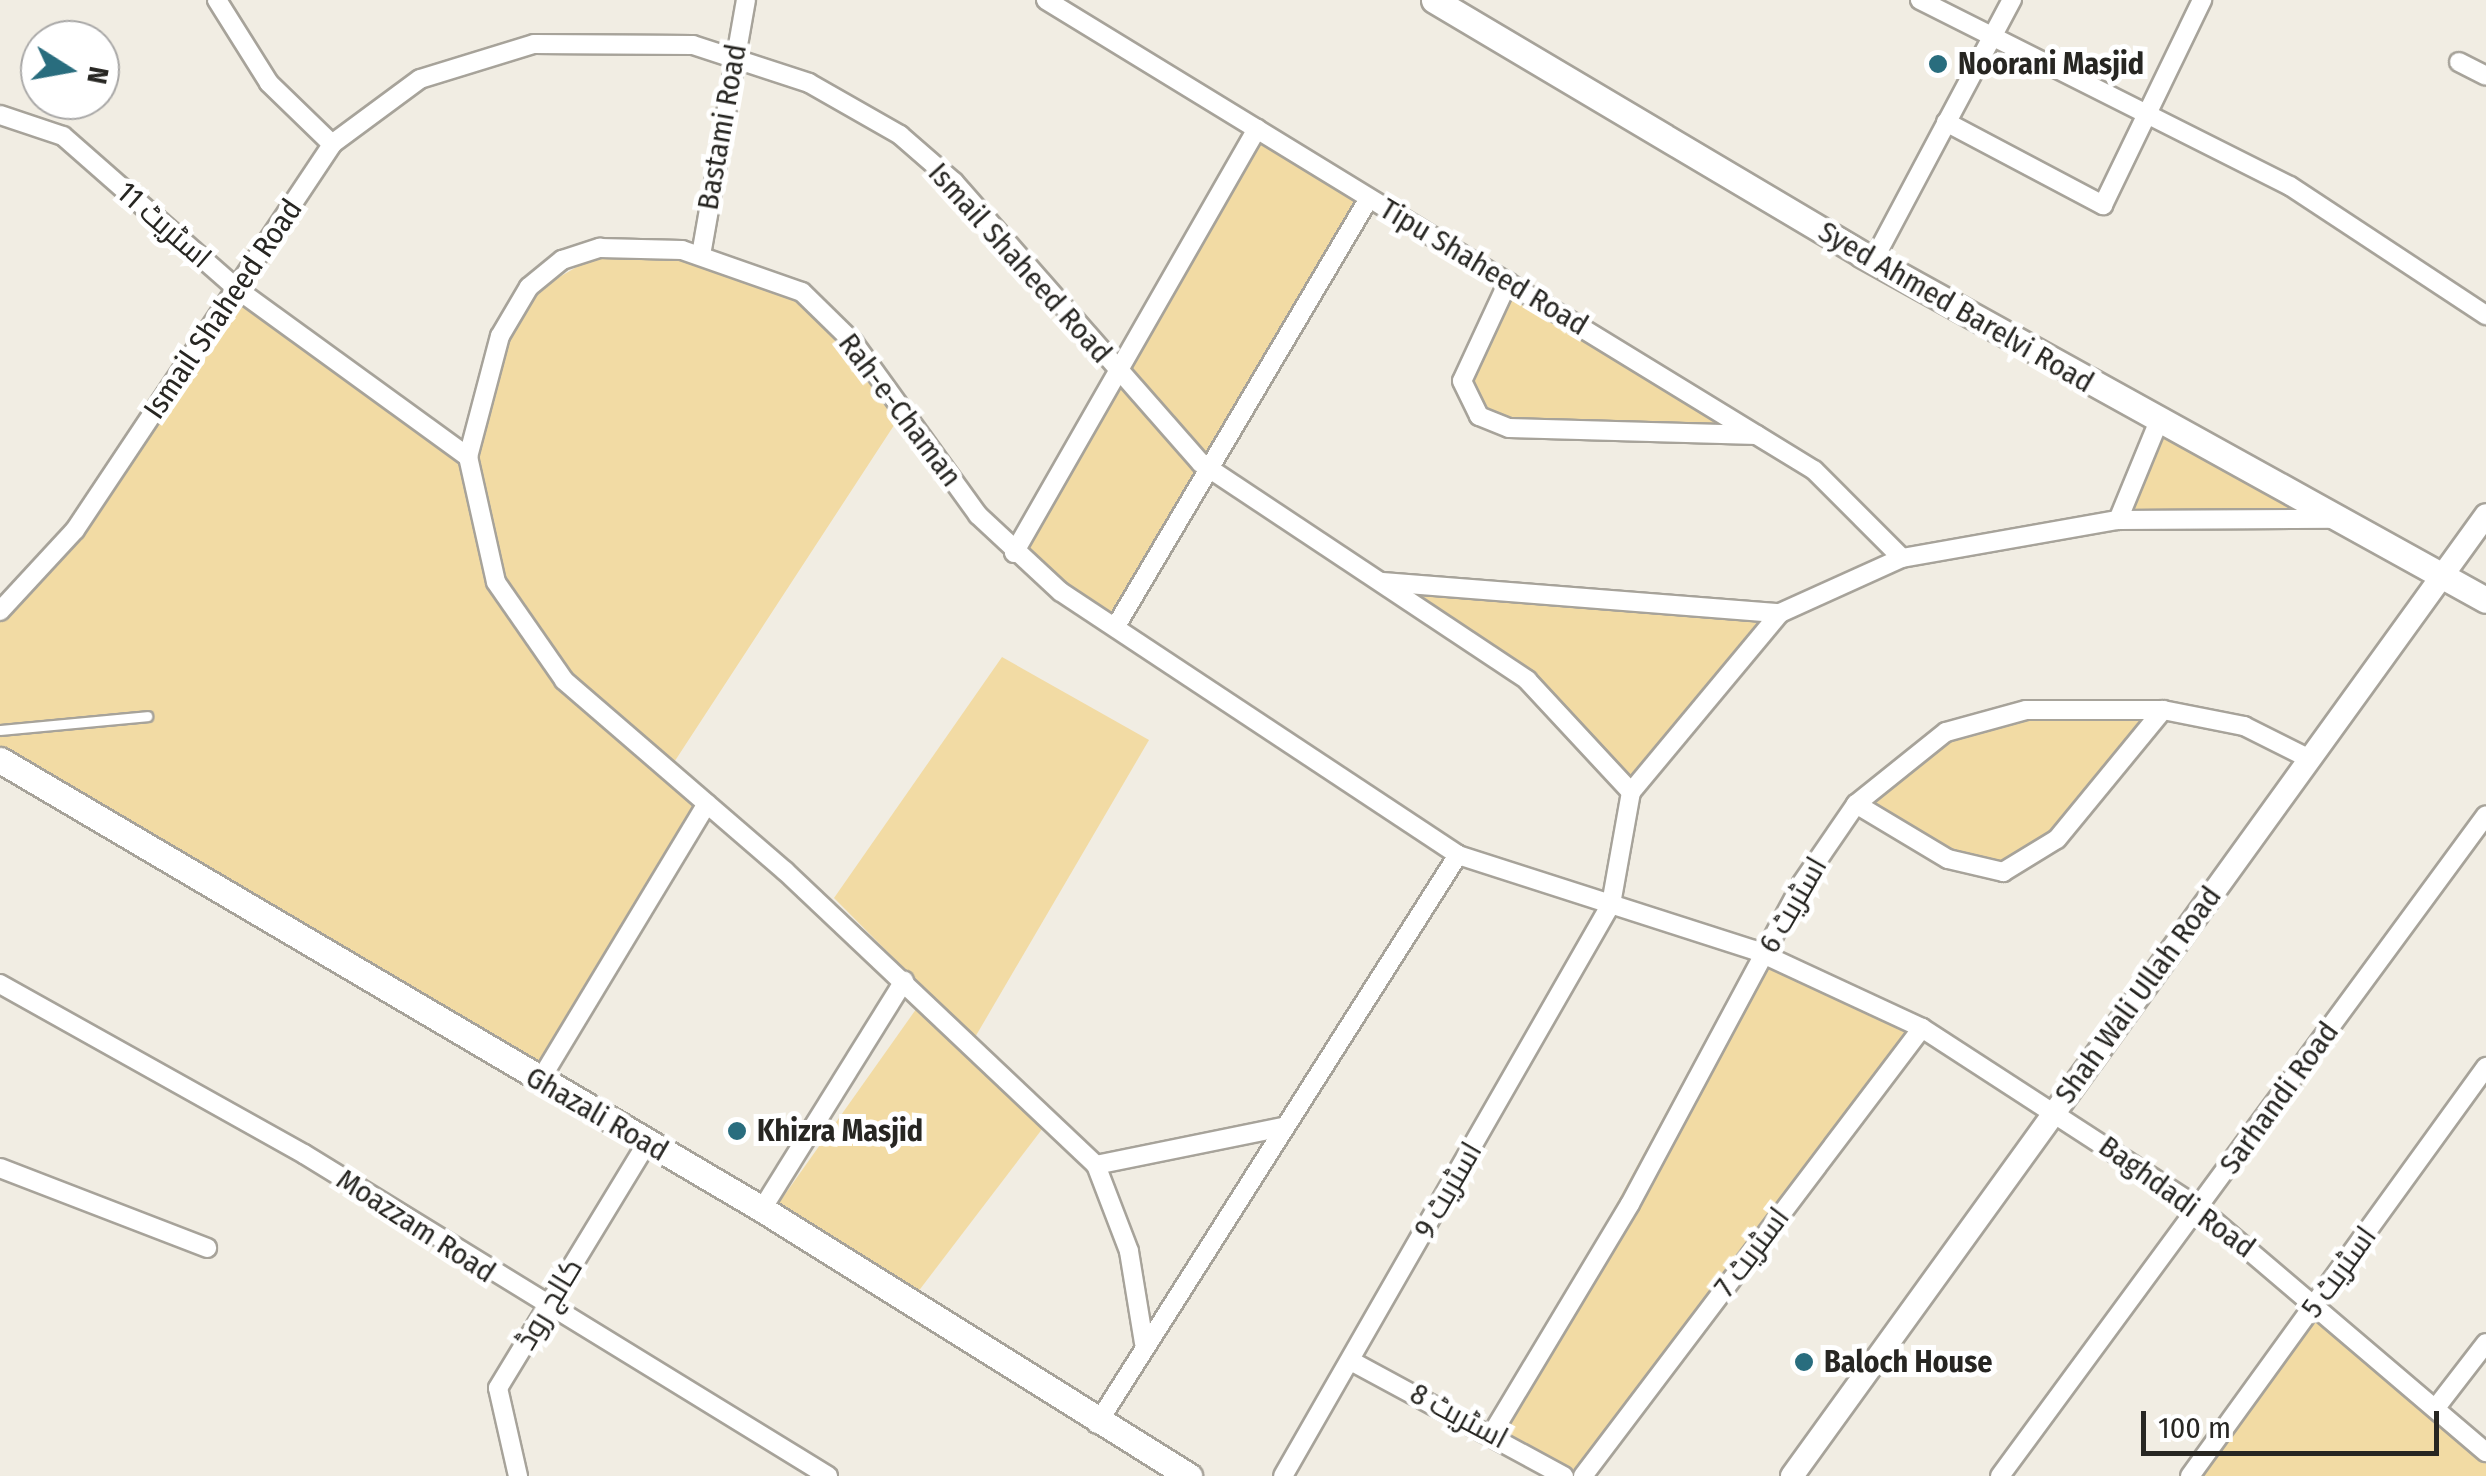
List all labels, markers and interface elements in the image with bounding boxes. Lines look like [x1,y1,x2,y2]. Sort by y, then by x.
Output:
north arrow [20,20,120,120]
street label: Bastami Road [690,41,754,213]
place label: Noorani Masjid [1958,46,2144,82]
marker: Noorani Masjid [1927,53,1949,75]
text: N [80,64,116,87]
street label: Ismail Shaheed Road [921,155,1119,371]
street label: اسٹریٹ 11 [109,174,219,276]
street label: Tipu Shaheed Road [1373,191,1595,343]
street label: Ismail Shaheed Road [136,192,310,426]
street label: Syed Ahmed Barelvi Road [1812,213,2100,401]
street label: Rah-e-Chaman [831,326,969,494]
street label: اسٹریٹ 6 [1751,850,1835,960]
street label: Shah Wali Ullah Road [2047,879,2229,1111]
street label: Sarhandi Road [2212,1015,2346,1181]
street label: Ghazali Road [519,1059,675,1169]
place label: Khizra Masjid [757,1113,923,1149]
marker: Khizra Masjid [726,1120,748,1142]
street label: Baghdadi Road [2092,1128,2262,1266]
street label: اسٹریٹ 9 [1406,1136,1490,1244]
street label: Moazzam Road [330,1161,502,1291]
street label: اسٹریٹ 7 [1707,1200,1797,1304]
street label: اسٹریٹ 5 [2294,1219,2384,1325]
street label: کالج روڈ [508,1252,590,1356]
place label: Baloch House [1824,1344,1992,1380]
marker: Baloch House [1793,1351,1815,1373]
street label: اسٹریٹ 8 [1404,1375,1514,1457]
scale bar [2146,1391,2444,1453]
text: 100 m [2158,1410,2231,1446]

